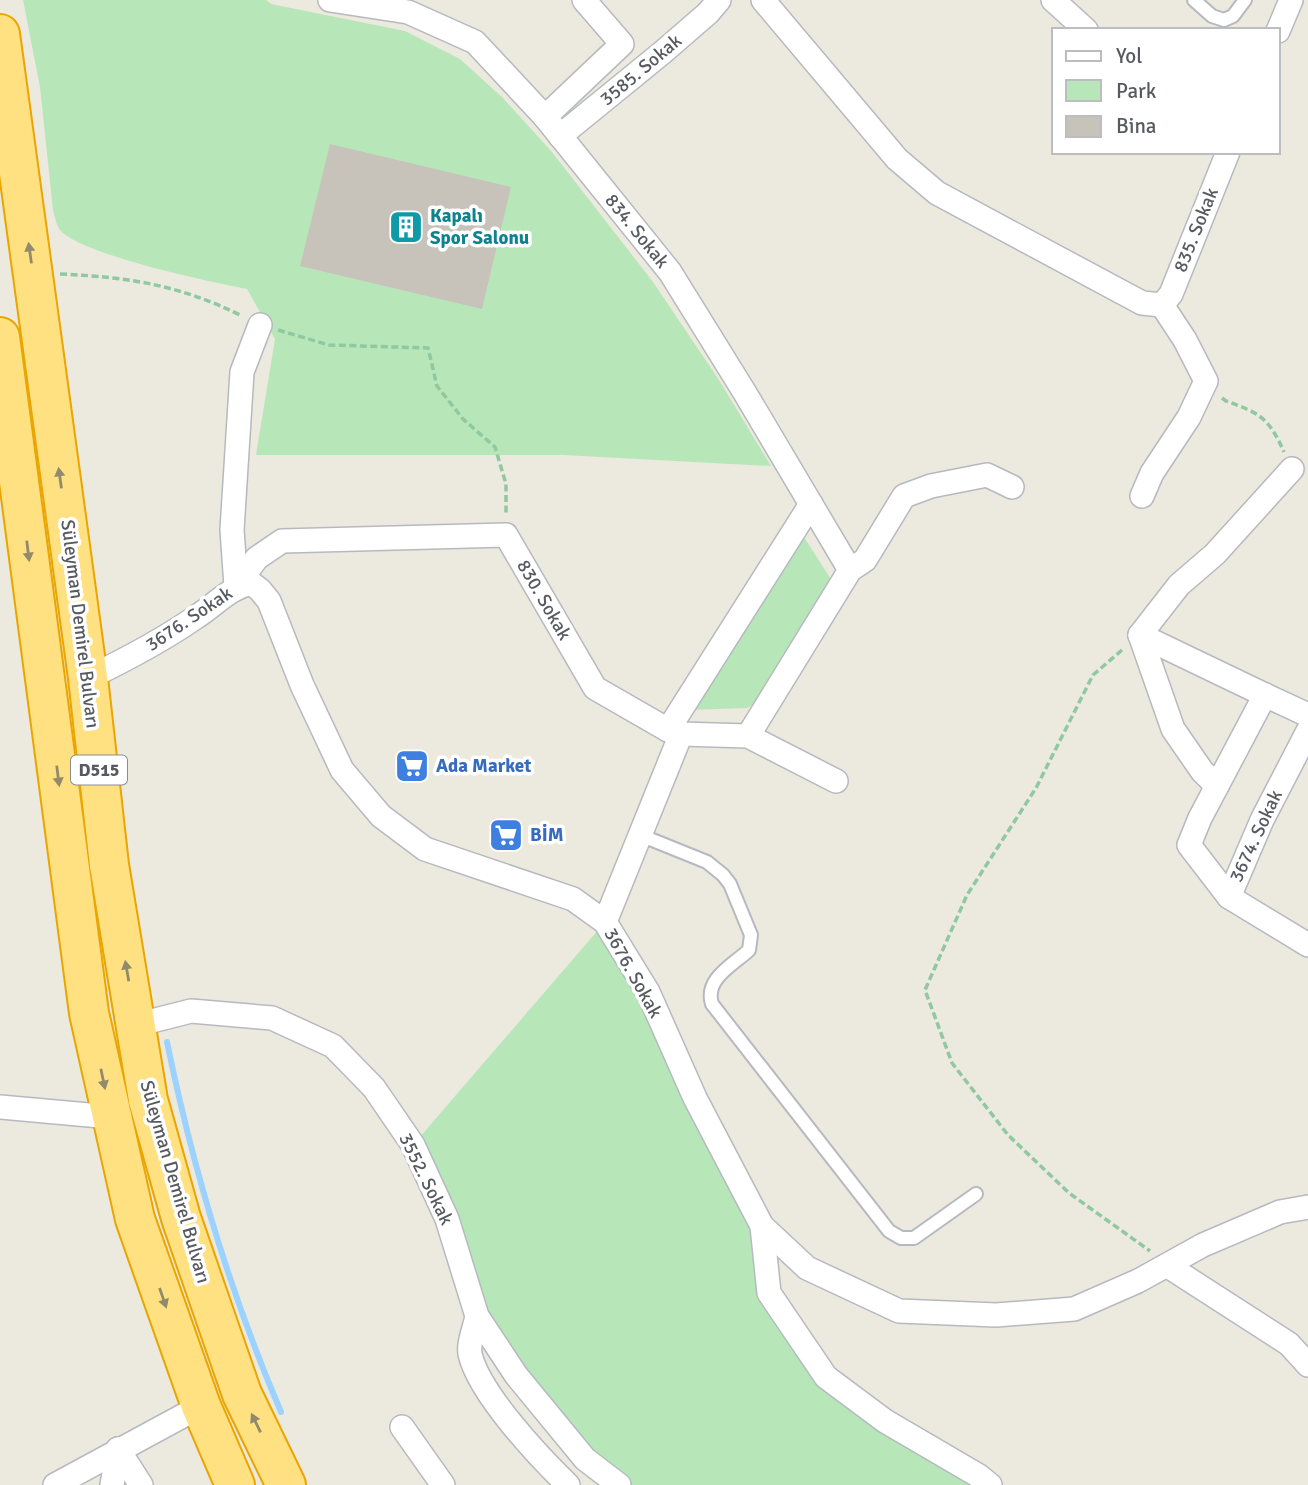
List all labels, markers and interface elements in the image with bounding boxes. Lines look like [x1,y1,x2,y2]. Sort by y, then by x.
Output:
legend [1052,28,1280,154]
street label: 3585. Sokak [595,29,687,111]
text: Yol [1116,43,1142,69]
text: Park [1116,78,1157,104]
text: Bina [1116,113,1157,139]
street label: 835. Sokak [1168,184,1224,276]
street label: 834. Sokak [600,189,675,274]
place label: Kapalı Spor Salonu [430,204,529,250]
building icon: Kapalı Spor Salonu [387,208,425,246]
one-way arrow [24,242,35,264]
one-way arrow [55,467,66,489]
street label: Süleyman Demirel Bulvarı [55,518,105,730]
one-way arrow [23,540,34,562]
street label: 830. Sokak [511,555,577,645]
street label: 3676. Sokak [141,581,237,657]
supermarket icon: Ada Market [393,747,431,785]
place label: Ada Market [436,754,531,778]
road number: D515 [71,756,127,784]
one-way arrow [52,765,63,787]
street label: 3674. Sokak [1224,785,1288,886]
supermarket icon: BİM [487,816,525,854]
place label: BİM [530,823,564,847]
street label: 3676. Sokak [598,924,668,1023]
one-way arrow [121,960,132,982]
one-way arrow [98,1068,109,1090]
street label: Süleyman Demirel Bulvarı [135,1078,215,1286]
street label: 3552. Sokak [393,1129,459,1229]
one-way arrow [158,1288,169,1309]
one-way arrow [250,1413,261,1434]

